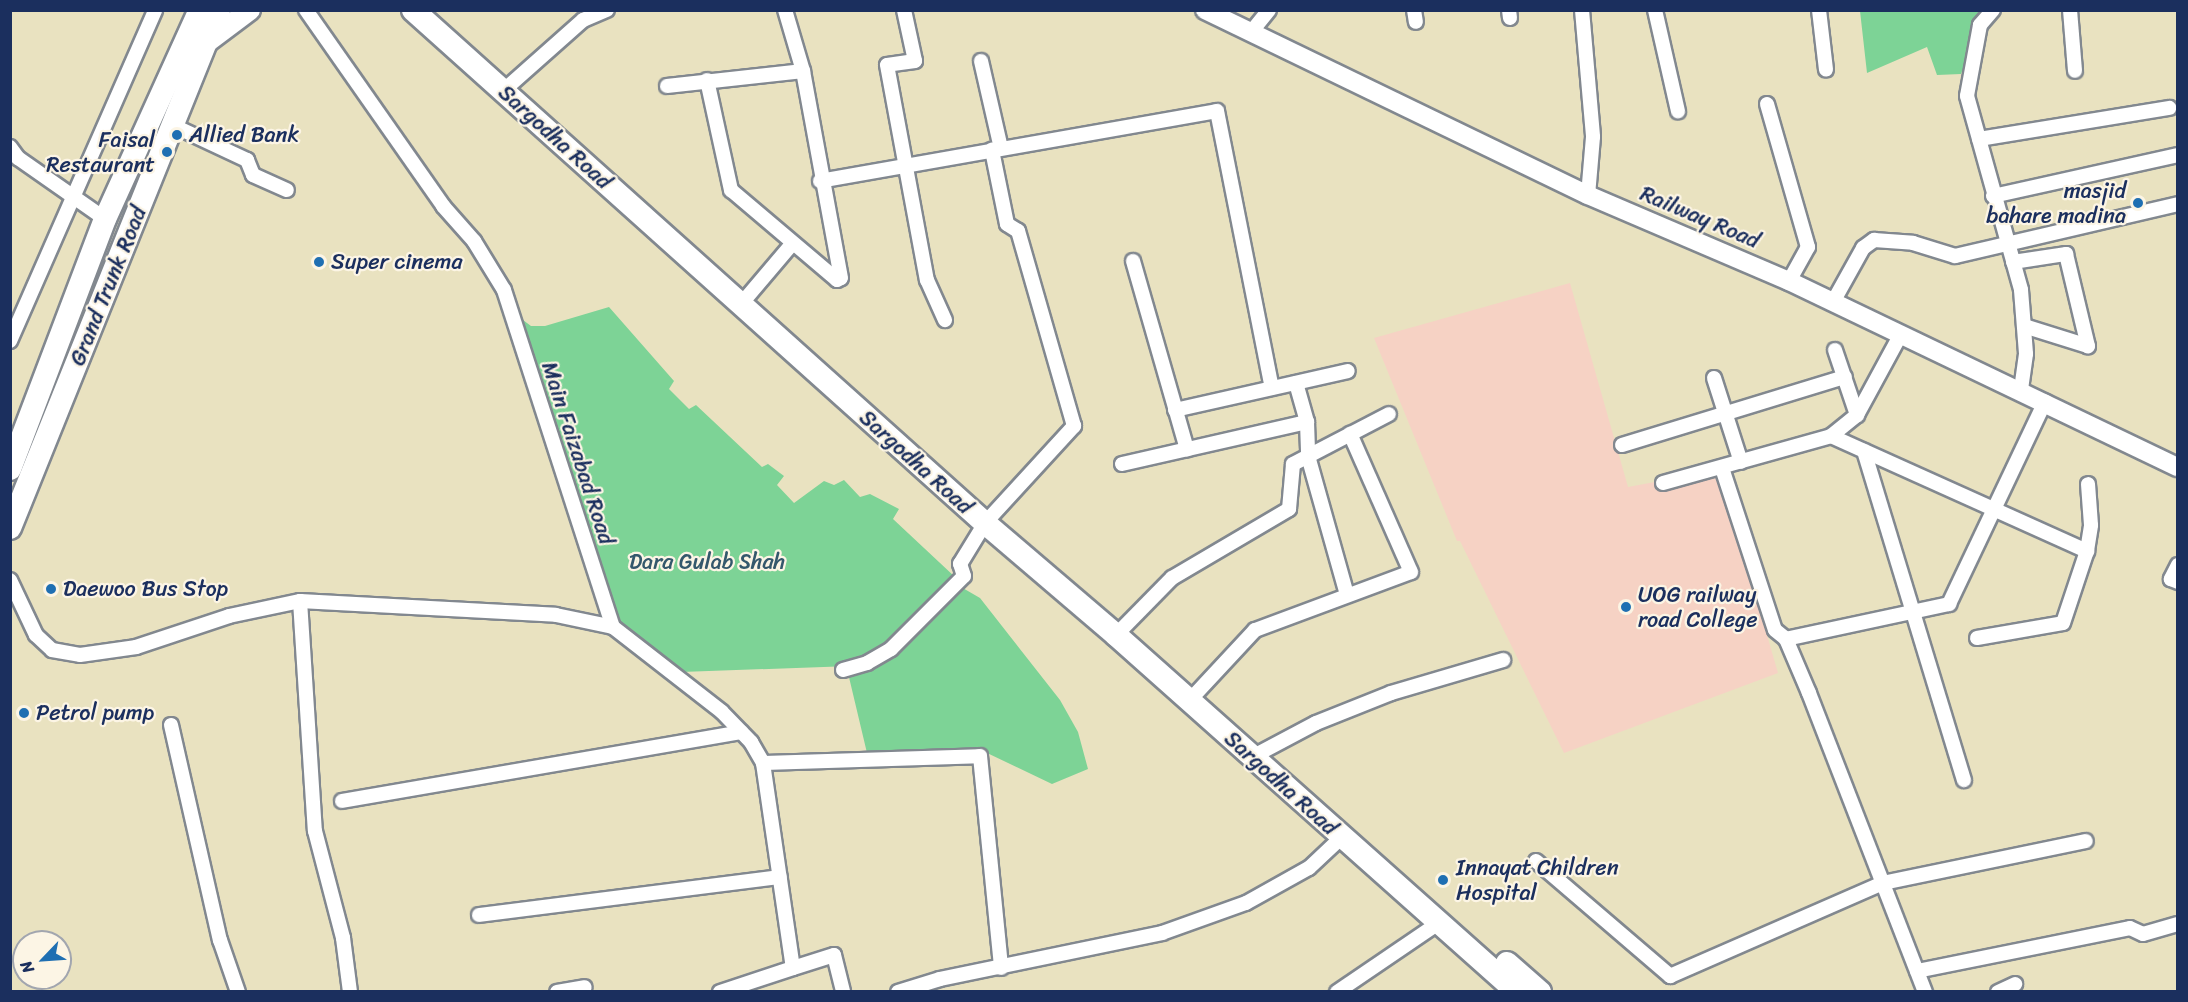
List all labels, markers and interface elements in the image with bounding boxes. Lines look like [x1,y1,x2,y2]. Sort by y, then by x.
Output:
street label: Sargodha Road [493,79,617,195]
place label: Allied Bank [189,122,299,148]
place label: Faisal Restaurant [46,126,155,178]
marker: Allied Bank [170,128,184,142]
marker: Faisal Restaurant [160,145,174,159]
place label: masjid bahare madina [1986,177,2126,228]
street label: Railway Road [1636,180,1764,254]
marker: masjid bahare madina [2131,196,2145,210]
street label: Grand Trunk Road [64,202,152,370]
place label: Super cinema [331,249,462,275]
marker: Super cinema [312,255,326,269]
street label: Main Faizabad Road [536,358,620,548]
street label: Sargodha Road [854,404,978,520]
park label: Dara Gulab Shah [628,549,786,575]
place label: Daewoo Bus Stop [63,576,229,602]
place label: UOG railway road College [1638,581,1757,632]
marker: Daewoo Bus Stop [44,582,58,596]
marker: UOG railway road College [1619,600,1633,614]
place label: Petrol pump [36,700,154,726]
marker: Petrol pump [17,706,31,720]
street label: Sargodha Road [1219,725,1343,841]
place label: Innayat Children Hospital [1456,854,1618,906]
marker: Innayat Children Hospital [1434,871,1452,889]
north arrow [12,930,72,990]
text: N [12,956,43,978]

